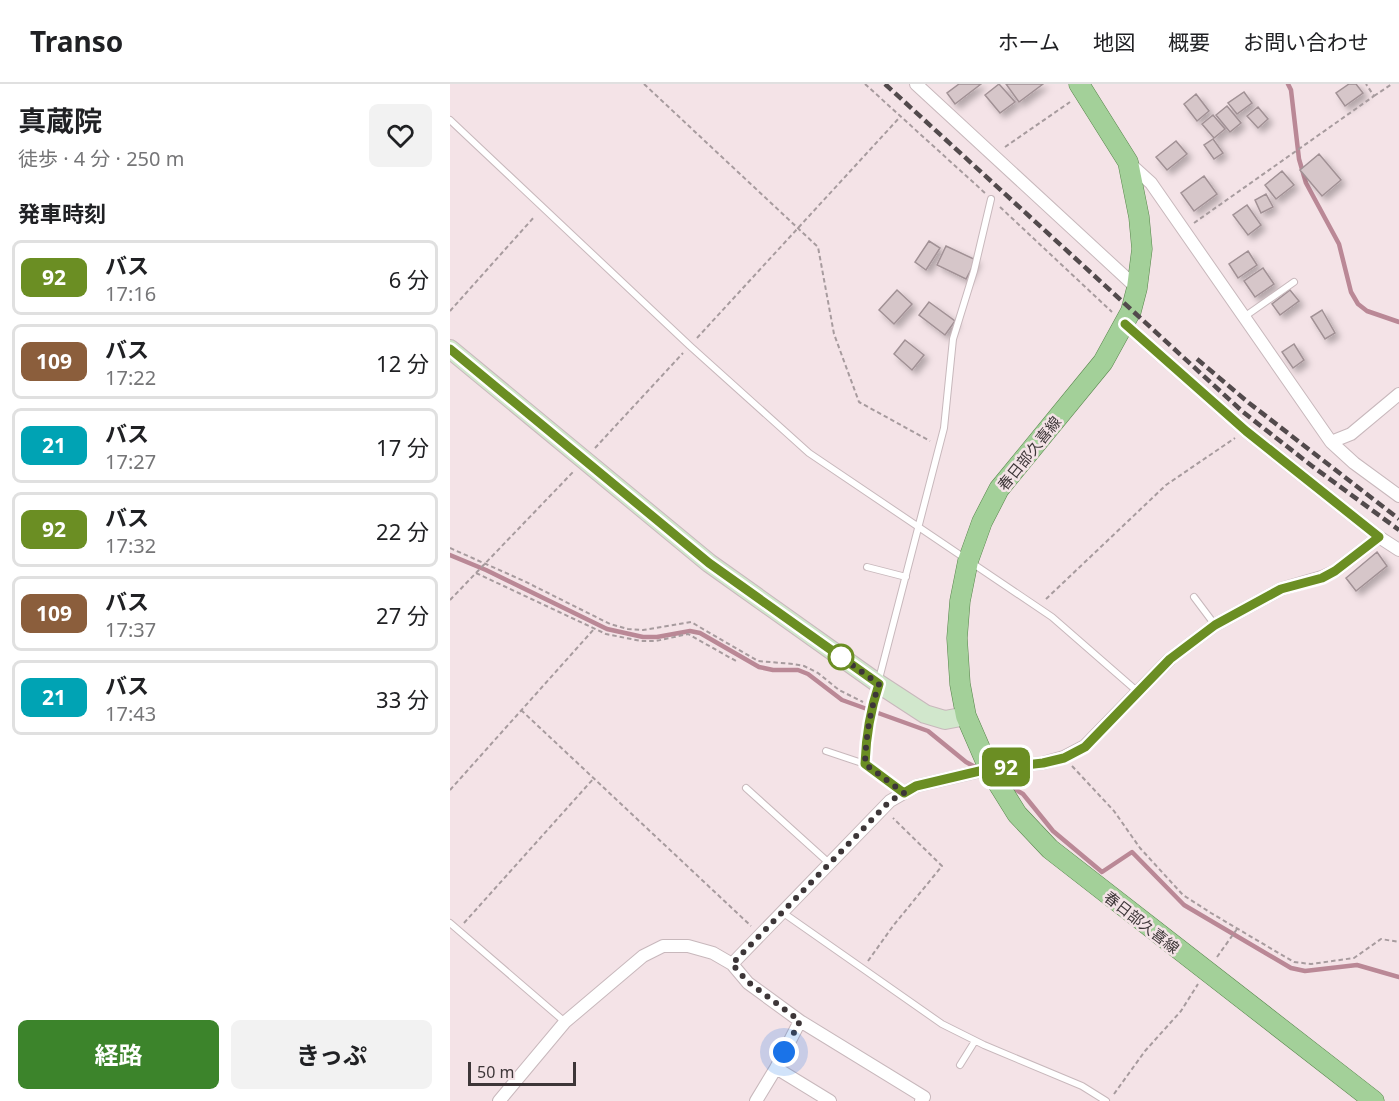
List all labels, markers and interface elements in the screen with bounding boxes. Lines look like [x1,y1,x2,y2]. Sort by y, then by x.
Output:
text: Transo [30,22,123,60]
text: ホーム [998,28,1060,56]
text: 地図 [1093,28,1135,56]
text: 概要 [1168,28,1210,56]
text: お問い合わせ [1243,28,1369,56]
text: 真蔵院 [18,101,102,139]
button: heart [369,104,432,167]
text: 徒歩 · 4 分 · 250 m [18,145,184,172]
text: 発車時刻 [18,198,106,228]
text: バス [105,250,149,280]
text: 92 [42,263,66,291]
text: 6 分 [389,264,429,294]
text: 17:16 [105,280,156,307]
text: バス [105,334,149,364]
text: 109 [36,347,72,375]
text: 12 分 [376,348,429,378]
text: 17:22 [105,364,156,391]
street label: 春日部久喜線 [993,412,1065,494]
text: バス [105,418,149,448]
text: 21 [42,431,66,459]
text: 17 分 [376,432,429,462]
text: 17:27 [105,448,156,475]
text: バス [105,502,149,532]
text: 92 [42,515,66,543]
text: 22 分 [376,516,429,546]
text: 17:32 [105,532,156,559]
text: バス [105,586,149,616]
text: 109 [36,599,72,627]
text: 27 分 [376,600,429,630]
text: 17:37 [105,616,156,643]
unlabelled marker [828,644,854,670]
text: バス [105,670,149,700]
text: 21 [42,683,66,711]
text: 33 分 [376,684,429,714]
text: 17:43 [105,700,156,727]
line badge: 92 [979,748,1033,786]
text: 92 [994,753,1018,781]
street label: 春日部久喜線 [1100,886,1184,958]
button: 経路 [18,1020,219,1089]
button: きっぷ [231,1020,432,1089]
your location [769,1037,799,1067]
scale bar [468,1059,576,1086]
text: 50 m [477,1061,514,1083]

